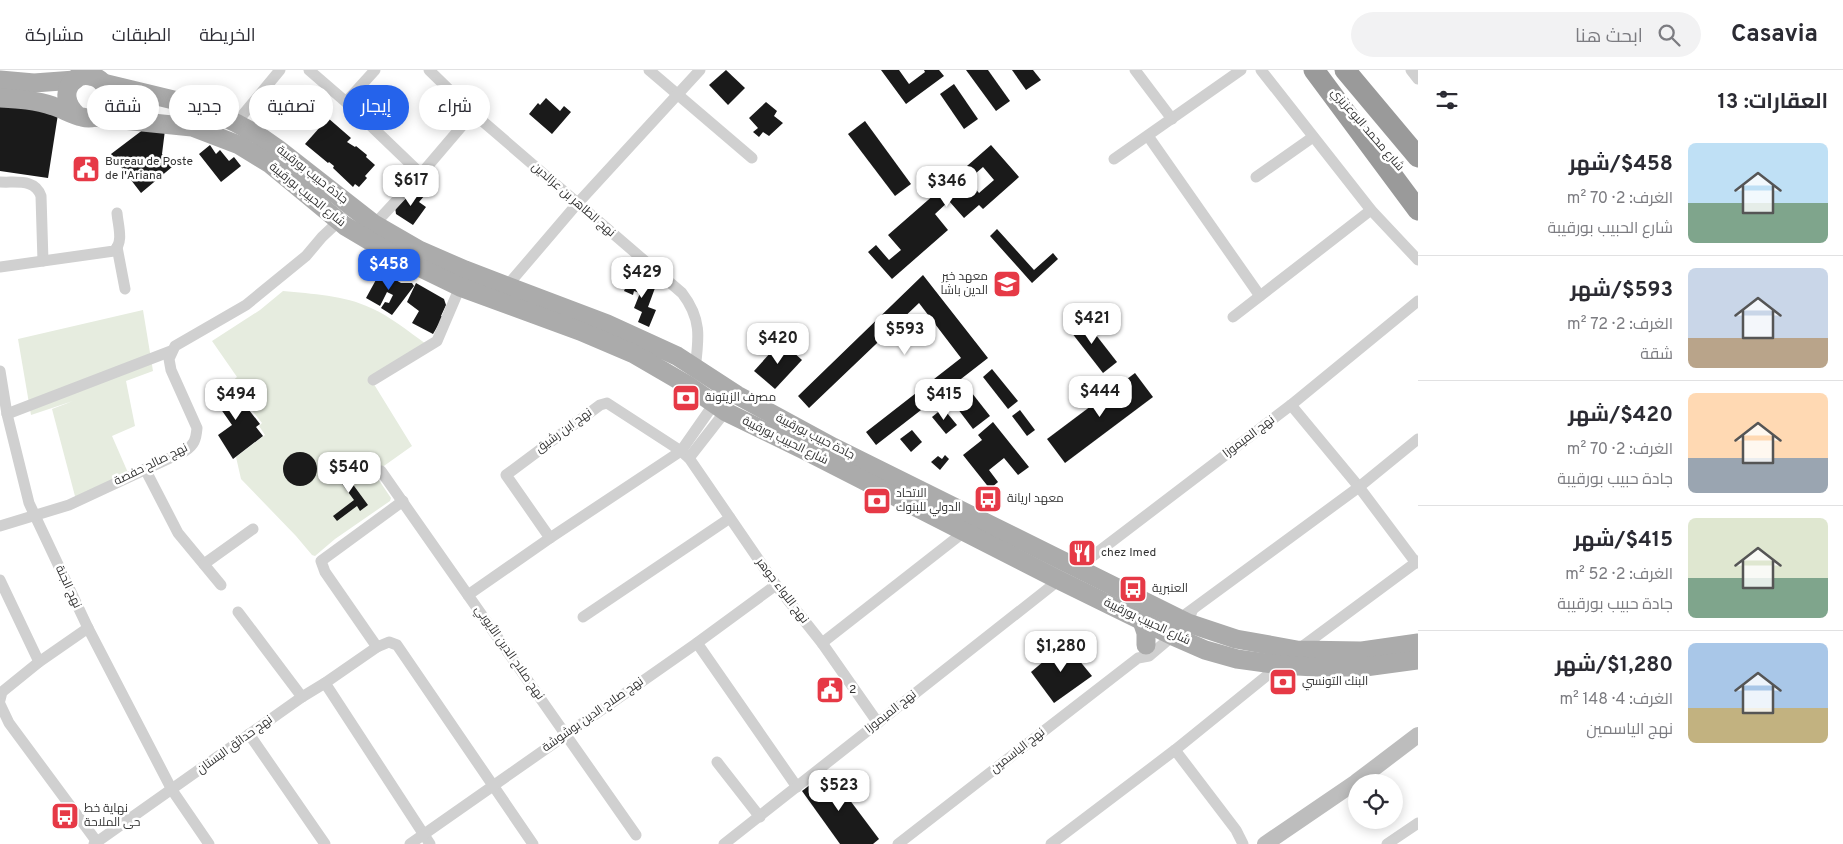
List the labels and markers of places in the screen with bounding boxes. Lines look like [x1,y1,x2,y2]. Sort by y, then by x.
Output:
public building icon: Bureau de Poste de l'Ariana [71,154,101,184]
place label: Bureau de Poste de l'Ariana [105,154,193,184]
pin: $617 [381,164,441,207]
pin: $346 [917,166,977,208]
pin: $458 [359,248,419,291]
pin: $429 [612,256,672,299]
place label: معهد خير الدين باشا [940,269,988,299]
school or university icon: معهد خير الدين باشا [992,269,1022,299]
pin: $421 [1062,302,1122,345]
pin: $593 [875,314,935,356]
pin: $420 [748,322,808,365]
pin: $444 [1070,376,1130,418]
pin: $494 [206,378,266,421]
pin: $415 [914,378,974,421]
bank icon: مصرف الزيتونة [671,383,701,413]
place label: مصرف الزيتونة [705,390,776,406]
pin: $540 [319,452,379,494]
bus stop icon: معهد اريانة [973,484,1003,514]
bank icon: الاتحاد الدولي للبنوك [862,486,892,516]
place label: الاتحاد الدولي للبنوك [896,486,961,517]
place label: معهد اريانة [1007,491,1064,507]
restaurant icon: chez Imed [1067,538,1097,568]
place label: chez Imed [1101,545,1156,561]
bus stop icon: العنبرية [1118,574,1148,604]
place label: العنبرية [1152,581,1188,597]
pin: $1,280 [1020,630,1102,673]
bank icon: البنك التونسي [1268,667,1298,697]
place label: البنك التونسي [1302,674,1368,691]
public building icon: 2 [815,675,845,705]
place label: 2 [849,682,856,698]
pin: $523 [809,770,869,812]
bus stop icon: نهاية خط حى الملاحة [50,801,80,831]
place label: نهاية خط حى الملاحة [84,801,140,831]

